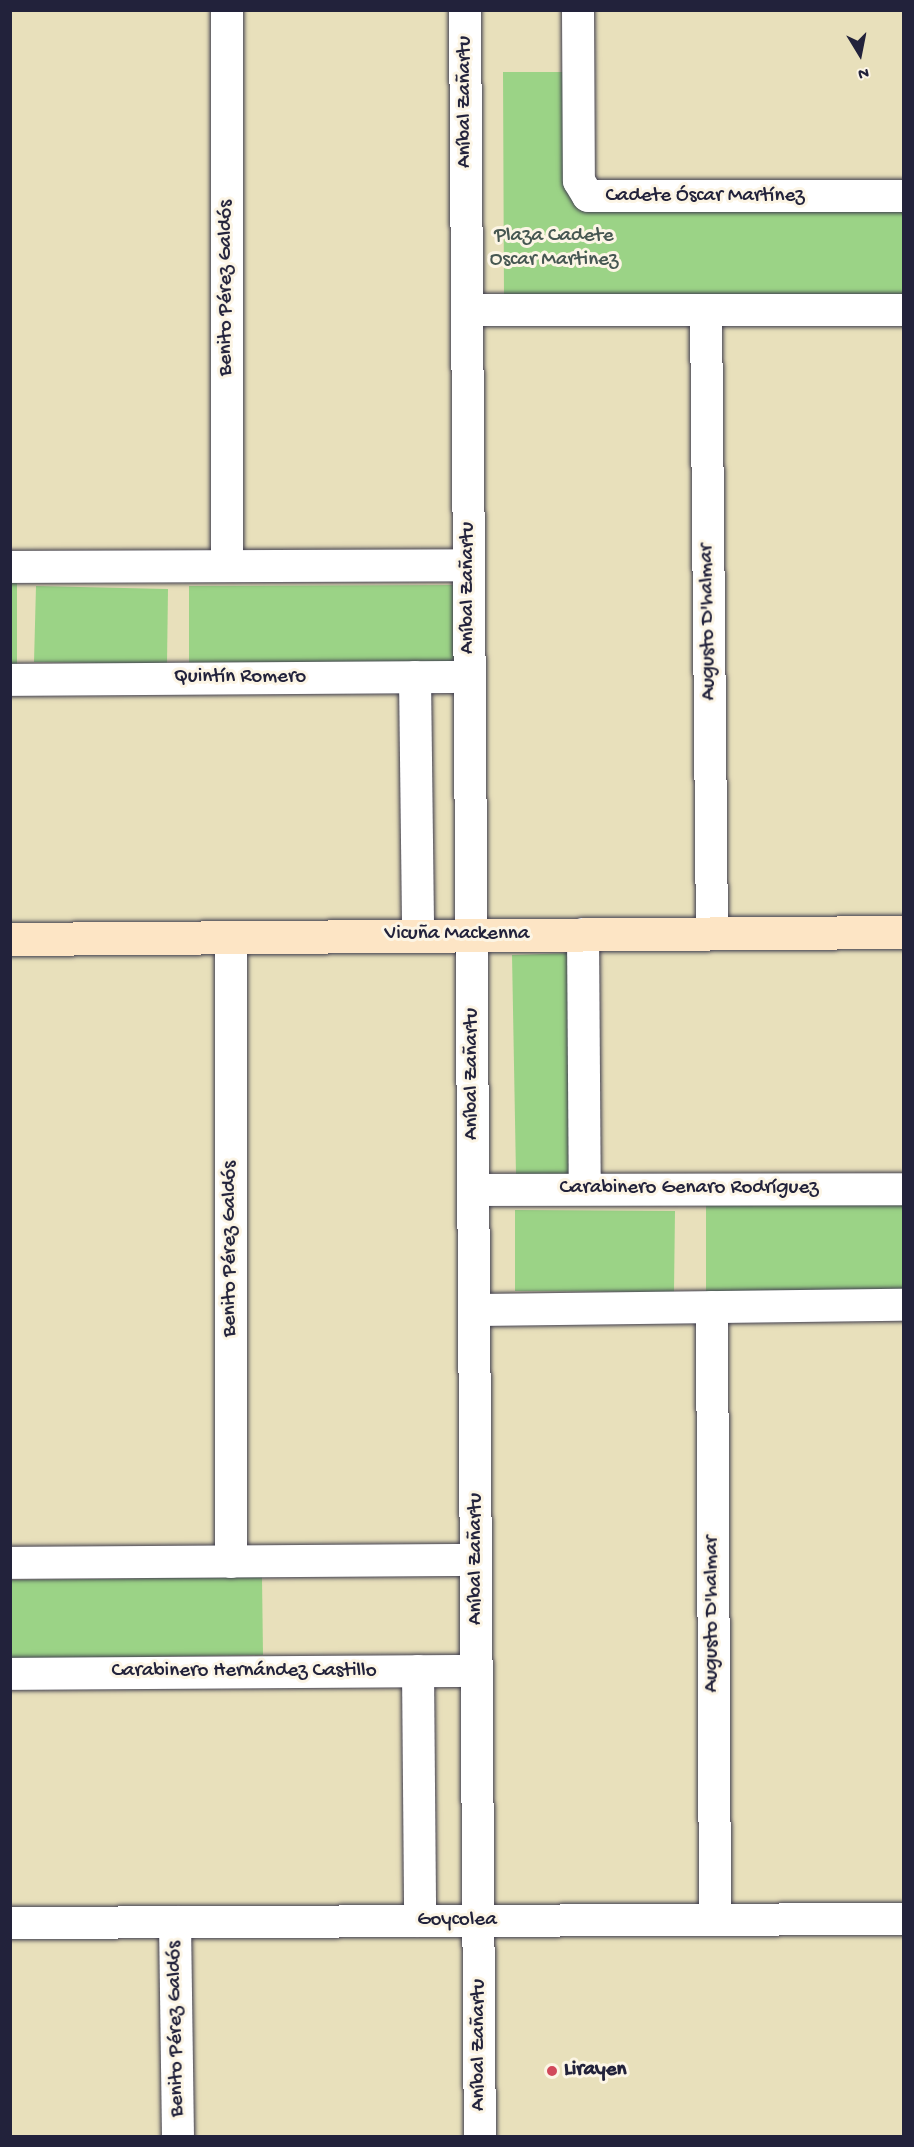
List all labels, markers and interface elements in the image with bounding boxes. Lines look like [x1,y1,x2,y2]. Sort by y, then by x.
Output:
north arrow [830,24,890,84]
street label: Aníbal Zañartu [453,36,479,168]
text: N [856,62,870,82]
street label: Cadete Óscar Martínez [605,184,805,210]
street label: Benito Pérez Galdós [214,200,240,376]
park label: Plaza Cadete Oscar Martinez [490,224,618,274]
street label: Aníbal Zañartu [456,522,482,654]
street label: Augusto D'halmar [695,543,723,701]
street label: Quintín Romero [174,665,306,691]
street label: Vicuña Mackenna [384,922,530,948]
street label: Aníbal Zañartu [460,1008,486,1140]
street label: Benito Pérez Galdós [218,1161,244,1337]
street label: Carabinero Genaro Rodríguez [559,1176,819,1202]
street label: Aníbal Zañartu [464,1493,490,1625]
street label: Augusto D'halmar [700,1536,726,1692]
street label: Carabinero Hernández Castillo [111,1659,377,1685]
street label: Goycolea [417,1908,497,1934]
street label: Benito Pérez Galdós [163,1941,191,2117]
street label: Aníbal Zañartu [467,1979,493,2111]
place label: Lirayen [564,2058,626,2084]
marker: Lirayen [545,2064,559,2078]

